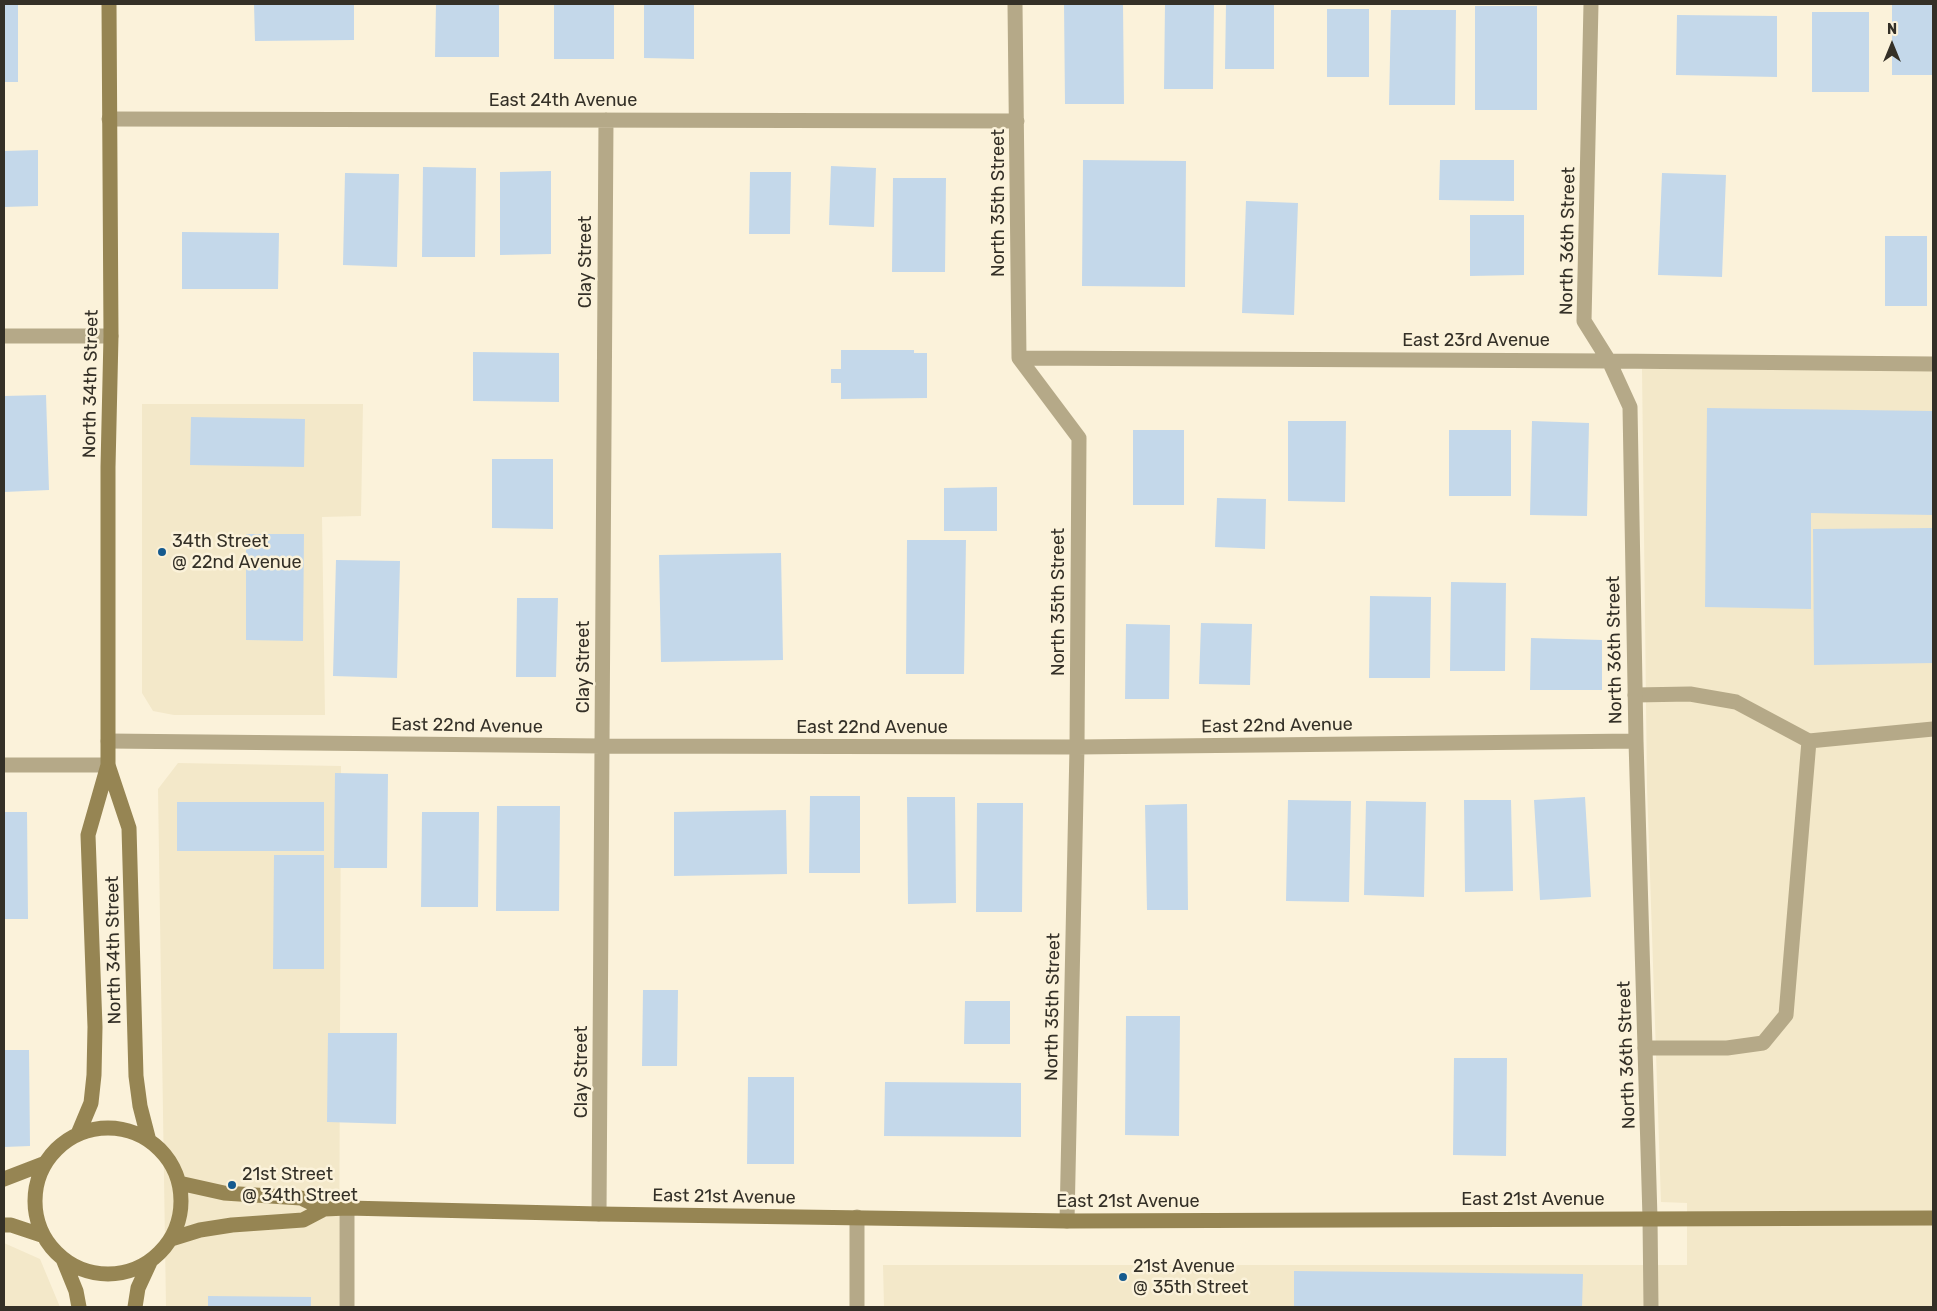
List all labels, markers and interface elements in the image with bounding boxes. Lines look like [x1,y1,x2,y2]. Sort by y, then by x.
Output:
north arrow [1867,20,1917,70]
text: N [1887,21,1897,38]
street label: East 24th Avenue [489,90,637,112]
street label: North 35th Street [988,129,1010,277]
street label: North 36th Street [1556,167,1580,315]
street label: Clay Street [575,216,597,308]
street label: North 34th Street [79,310,103,458]
street label: East 23rd Avenue [1402,330,1550,352]
street label: North 35th Street [1048,528,1070,676]
place label: 34th Street @ 22nd Avenue [172,531,302,574]
marker: 34th Street @ 22nd Avenue [156,546,168,558]
street label: North 36th Street [1603,576,1627,724]
street label: Clay Street [573,621,595,713]
street label: East 22nd Avenue [391,714,543,738]
street label: East 22nd Avenue [1201,714,1353,738]
street label: East 22nd Avenue [796,717,948,739]
street label: North 34th Street [102,876,126,1024]
street label: North 35th Street [1041,933,1065,1081]
street label: North 36th Street [1614,981,1640,1129]
street label: Clay Street [571,1026,593,1118]
place label: 21st Street @ 34th Street [242,1164,358,1206]
marker: 21st Street @ 34th Street [226,1179,238,1191]
street label: East 21st Avenue [652,1185,796,1209]
street label: East 21st Avenue [1461,1189,1605,1211]
street label: East 21st Avenue [1056,1191,1200,1213]
place label: 21st Avenue @ 35th Street [1133,1256,1248,1298]
marker: 21st Avenue @ 35th Street [1117,1271,1129,1283]

